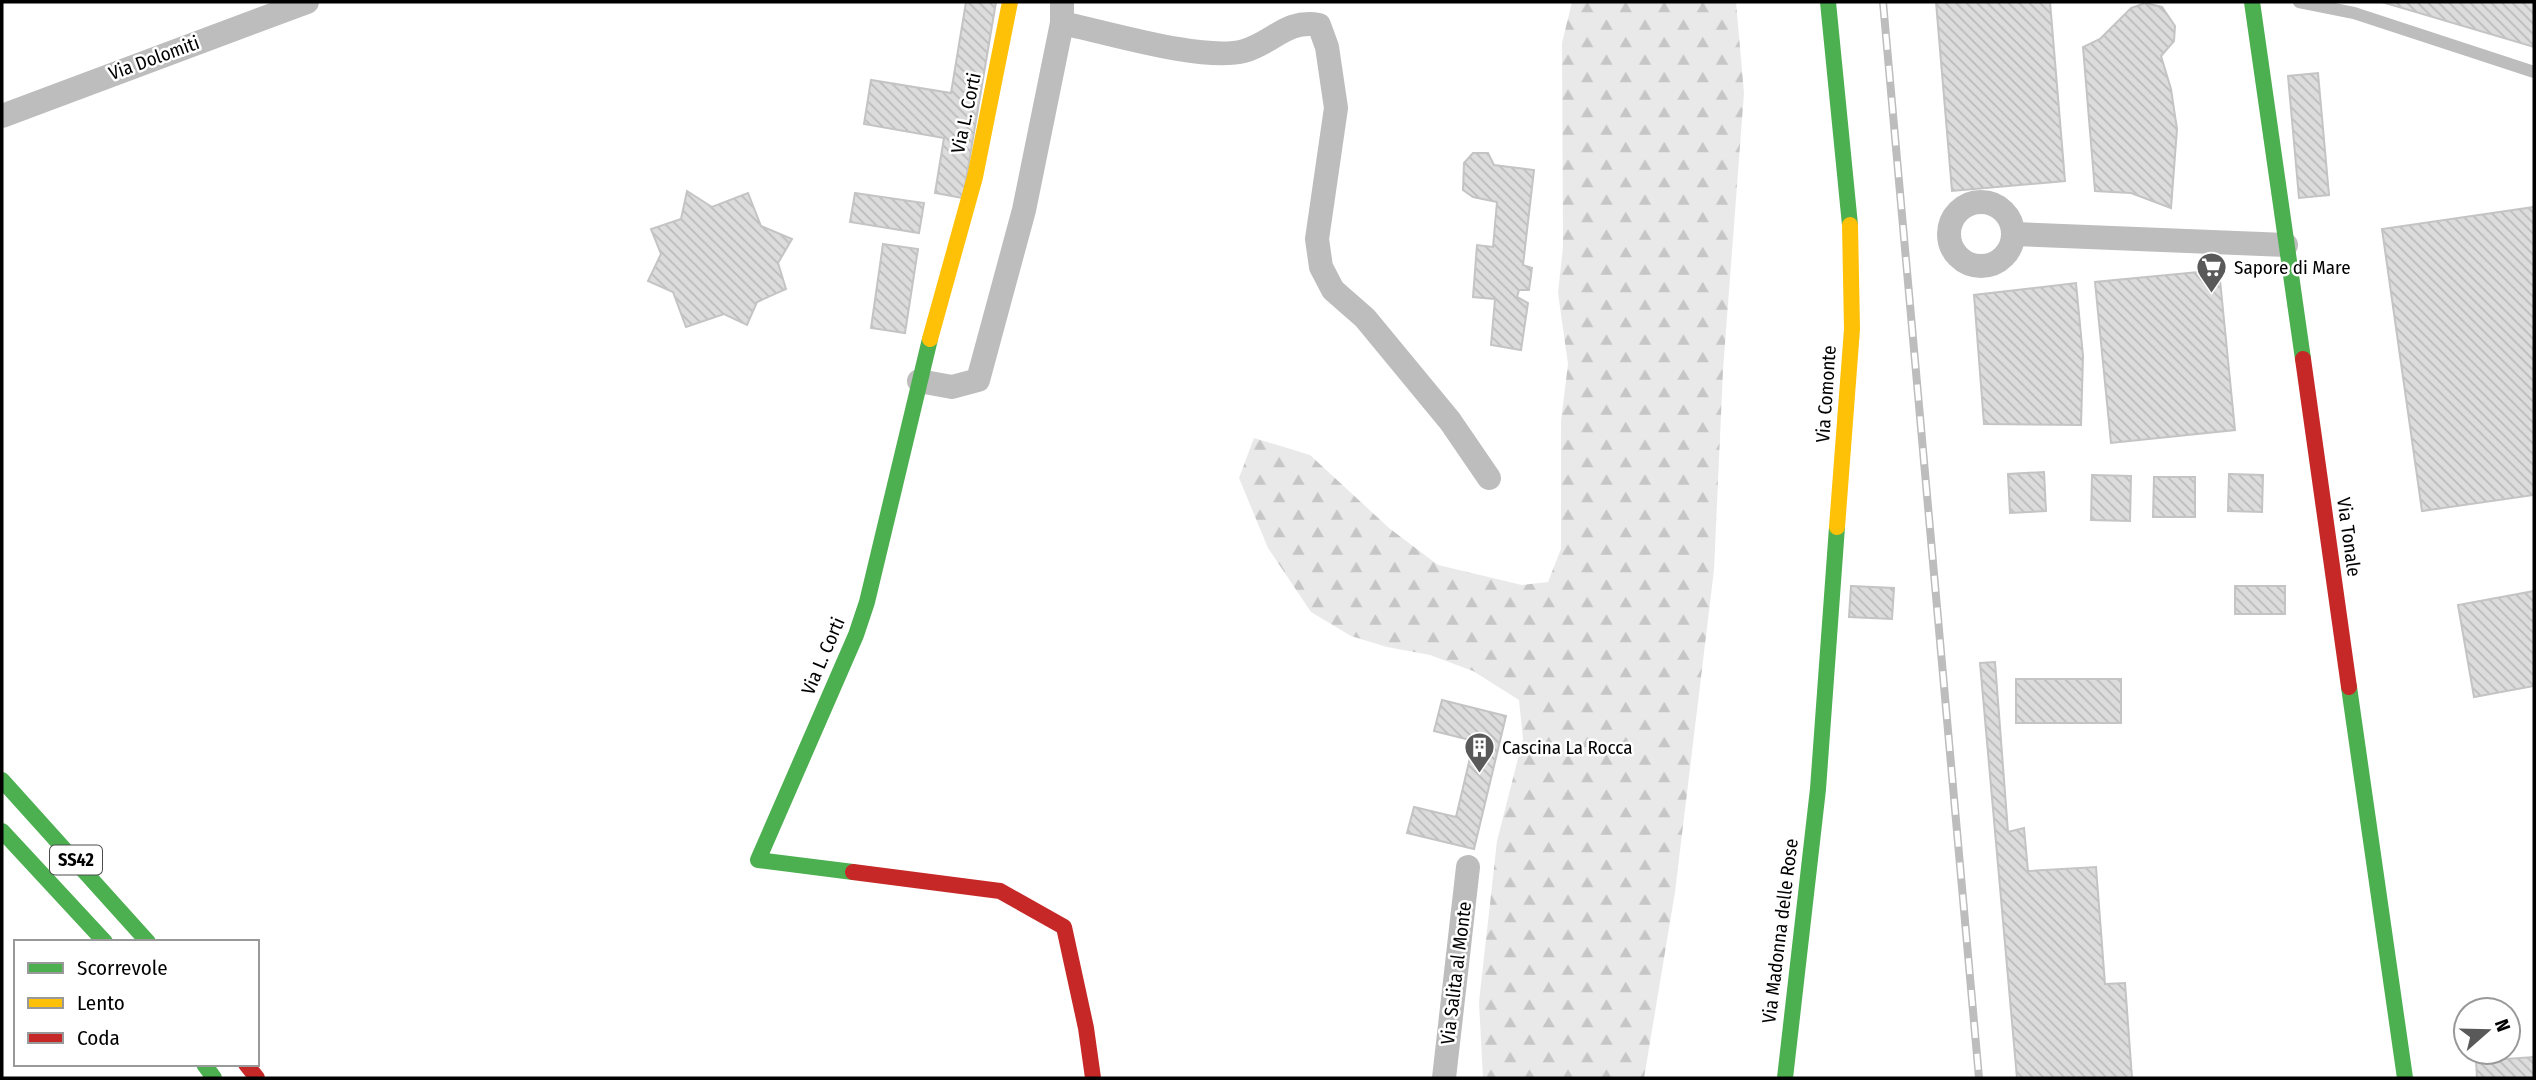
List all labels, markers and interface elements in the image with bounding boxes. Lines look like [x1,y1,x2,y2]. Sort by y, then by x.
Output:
street label: Via Dolomiti [106,31,202,85]
street label: Via L. Corti [946,70,986,156]
supermarket icon: Sapore di Mare [2194,250,2228,294]
place label: Sapore di Mare [2234,256,2351,279]
street label: Via Comonte [1811,345,1841,443]
street label: Via Tonale [2332,496,2366,578]
street label: Via L. Corti [796,614,850,698]
building icon: Cascina La Rocca [1462,730,1496,774]
place label: Cascina La Rocca [1502,736,1633,759]
street label: Via Madonna delle Rose [1757,837,1803,1025]
road number: SS42 [50,846,102,874]
street label: Via Salita al Monte [1436,900,1476,1046]
legend [14,940,259,1066]
text: Scorrevole [77,955,168,981]
text: Lento [77,990,125,1016]
north arrow [2452,996,2522,1066]
text: N [2490,1016,2515,1035]
text: Coda [77,1025,120,1051]

